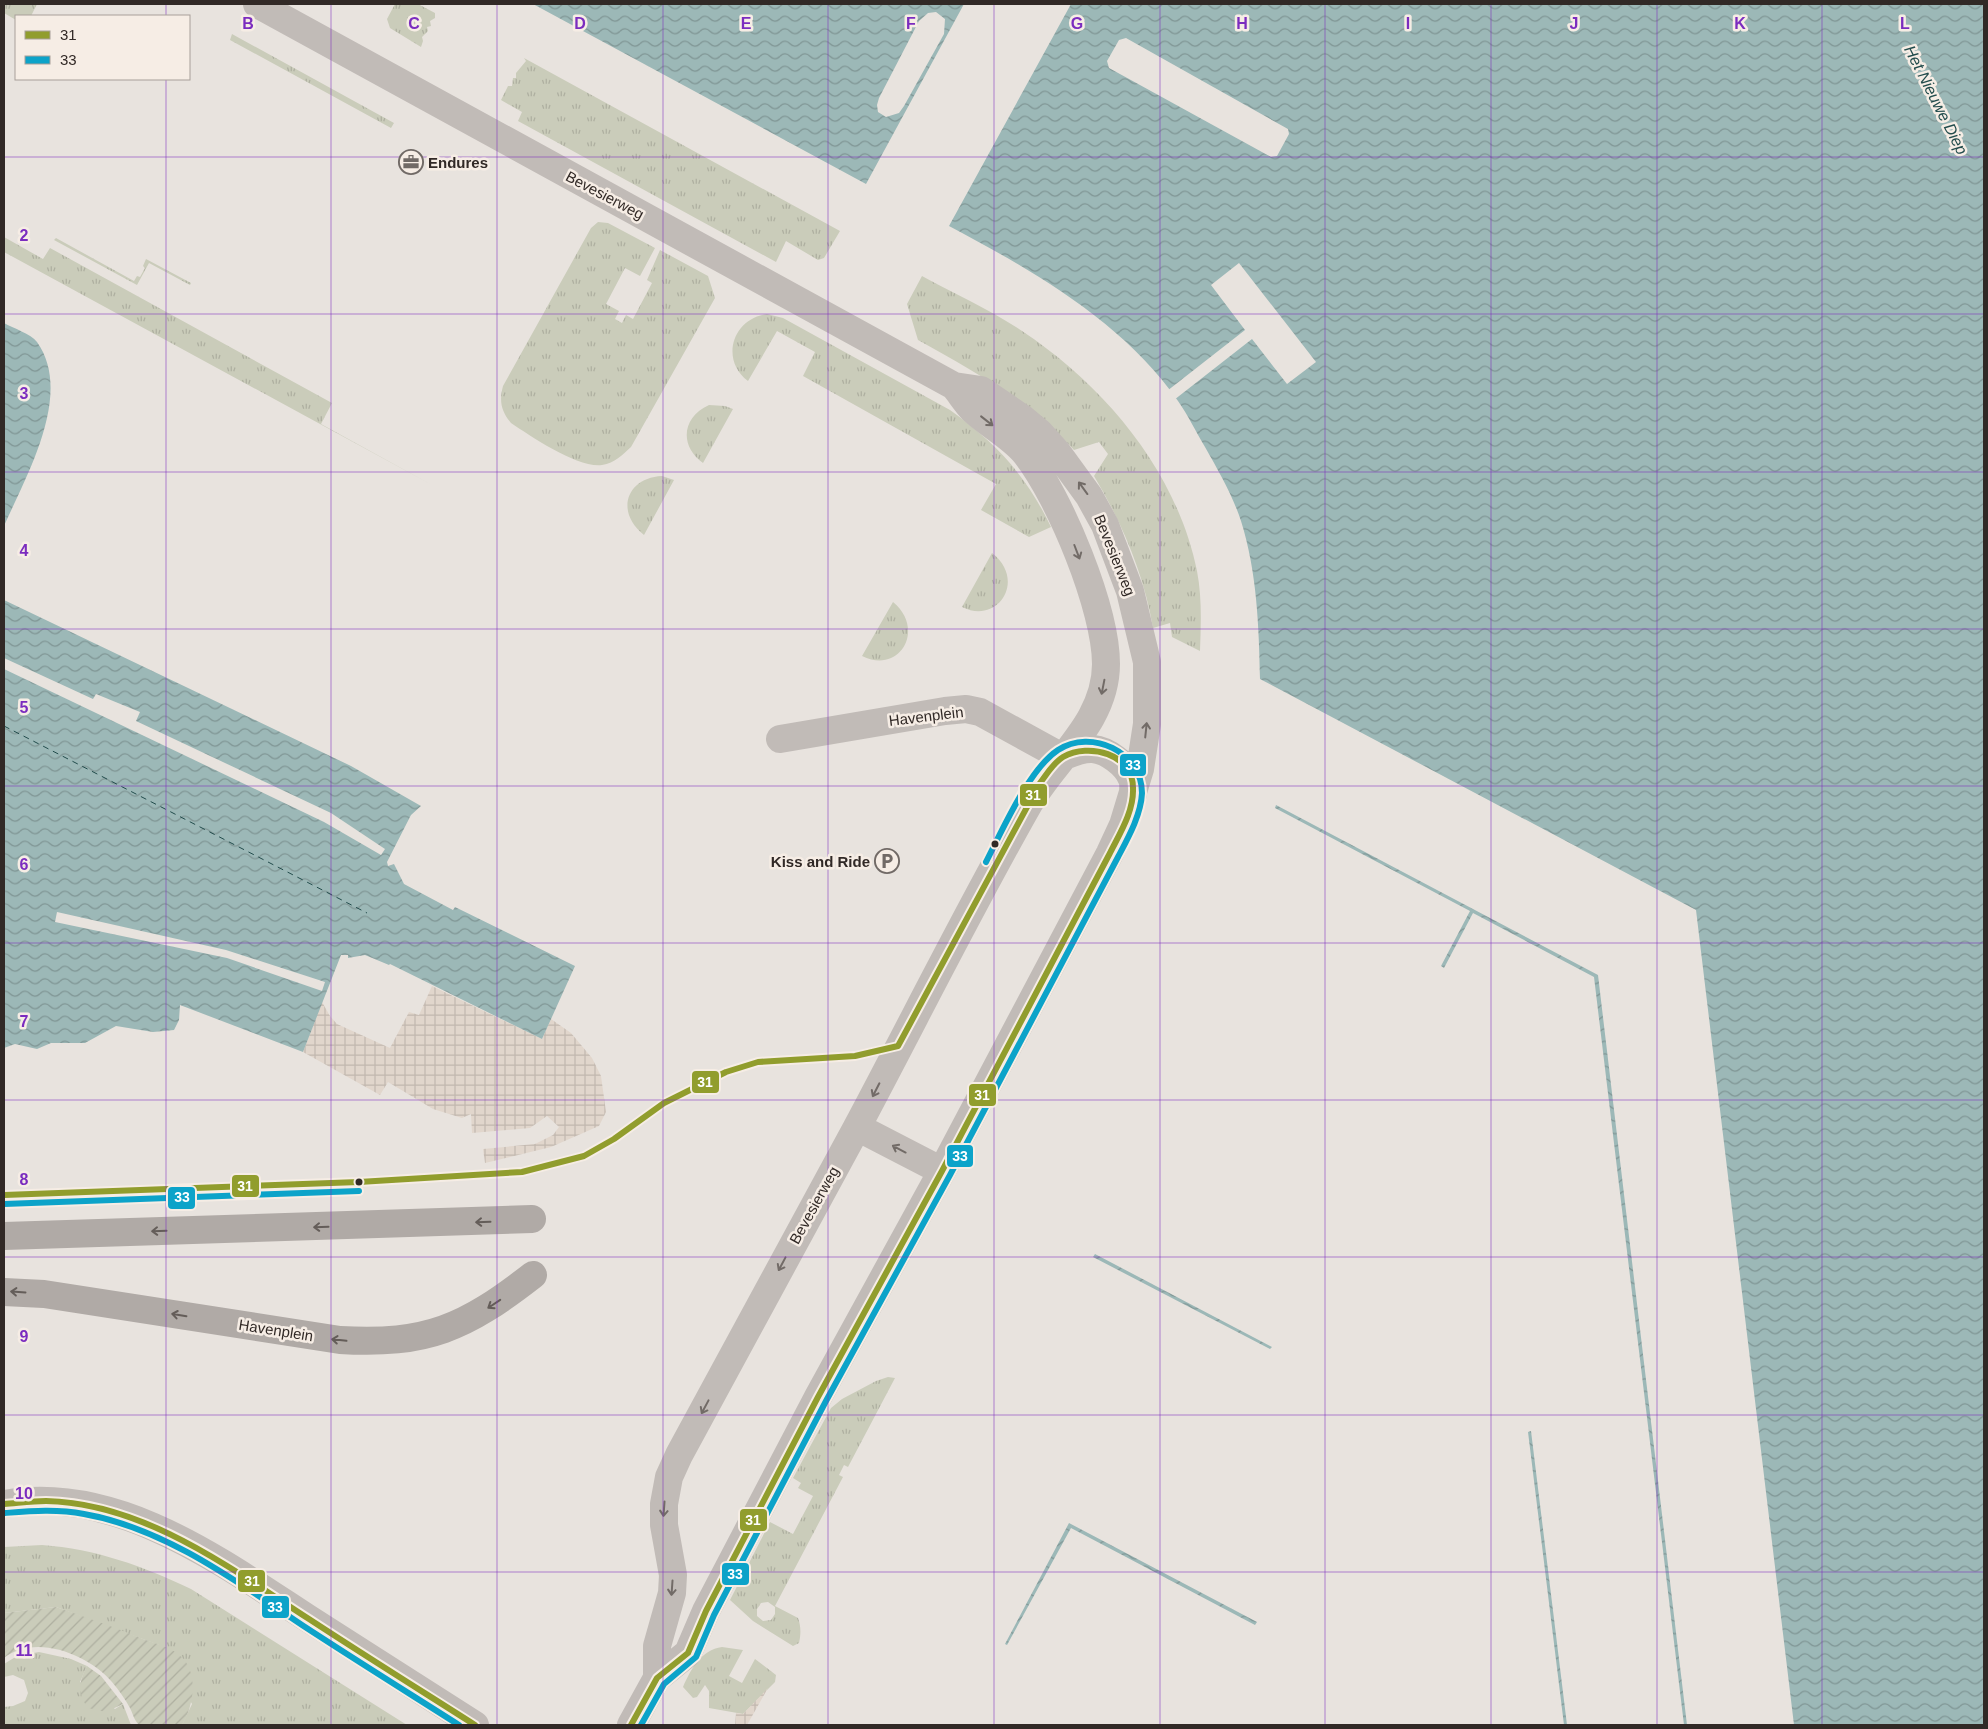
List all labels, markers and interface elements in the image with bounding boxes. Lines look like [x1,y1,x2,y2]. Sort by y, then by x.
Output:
legend [15,15,190,80]
text: B [242,15,254,32]
text: C [408,15,420,32]
text: D [574,15,586,32]
text: E [741,15,752,32]
text: F [906,15,916,32]
text: G [1071,15,1083,32]
text: H [1236,15,1248,32]
text: I [1406,15,1410,32]
text: J [1570,15,1578,32]
text: K [1734,15,1746,32]
text: L [1900,15,1910,32]
text: 31 [60,26,77,43]
water label: Het Nieuwe Diep [1901,43,1971,157]
text: 33 [60,51,77,68]
office icon: Endures [398,149,424,175]
place label: Endures [428,154,488,171]
street label: Bevesierweg [563,167,647,223]
text: 2 [20,227,29,244]
text: 3 [20,385,29,402]
one-way arrow [980,415,993,426]
one-way arrow [1078,481,1088,495]
street label: Bevesierweg [1091,512,1139,598]
text: 4 [20,542,29,559]
one-way arrow [1073,544,1082,560]
one-way arrow [1098,678,1108,694]
text: 5 [20,699,29,716]
street label: Havenplein [888,703,964,729]
one-way arrow [1141,722,1151,738]
line badge: 33 [1119,753,1147,777]
text: 33 [1125,757,1141,773]
line badge: 31 [1019,783,1048,807]
text: 31 [1025,787,1041,803]
unlabelled marker [990,839,1000,849]
parking icon: Kiss and Ride [874,848,900,874]
place label: Kiss and Ride [771,853,870,870]
text: 6 [20,856,29,873]
text: 7 [20,1013,29,1030]
line badge: 31 [691,1070,720,1094]
text: 31 [697,1074,713,1090]
one-way arrow [871,1082,880,1097]
line badge: 31 [968,1083,997,1107]
text: 31 [974,1087,990,1103]
one-way arrow [892,1144,907,1153]
line badge: 33 [946,1144,974,1168]
text: 33 [952,1148,968,1164]
street label: Bevesierweg [786,1163,842,1247]
text: 8 [20,1171,29,1188]
line badge: 31 [231,1174,260,1198]
unlabelled marker [354,1177,364,1187]
text: 31 [237,1178,253,1194]
line badge: 33 [167,1186,196,1210]
text: 33 [174,1189,190,1205]
one-way arrow [476,1217,492,1226]
one-way arrow [313,1222,329,1231]
one-way arrow [151,1226,167,1236]
one-way arrow [777,1256,787,1271]
one-way arrow [10,1288,26,1297]
one-way arrow [487,1299,501,1309]
one-way arrow [171,1310,187,1320]
street label: Havenplein [238,1316,314,1344]
text: 9 [20,1328,29,1345]
one-way arrow [332,1335,348,1345]
one-way arrow [700,1399,710,1414]
text: 10 [15,1485,33,1502]
one-way arrow [660,1500,669,1516]
line badge: 31 [739,1508,768,1532]
text: 31 [745,1512,761,1528]
line badge: 33 [721,1562,750,1586]
text: 33 [727,1566,743,1582]
line badge: 31 [237,1569,266,1593]
text: 31 [244,1573,260,1589]
one-way arrow [668,1580,677,1596]
line badge: 33 [261,1595,290,1619]
text: 33 [267,1599,283,1615]
text: 11 [16,1642,33,1659]

